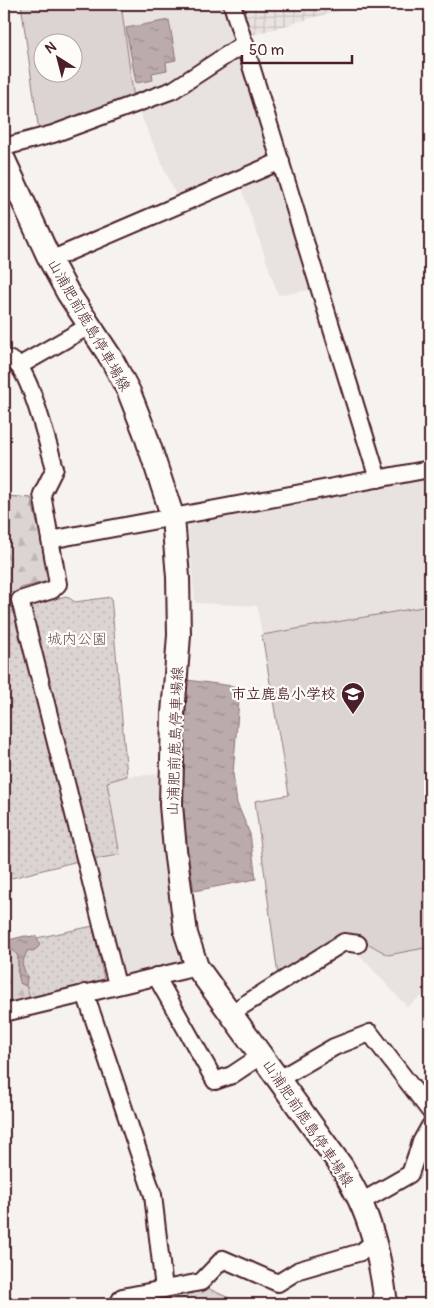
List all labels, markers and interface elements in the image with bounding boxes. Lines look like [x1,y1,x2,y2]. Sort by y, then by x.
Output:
north arrow [32,32,82,82]
scale bar [242,32,352,64]
text: N [42,38,59,58]
text: 50 m [249,41,284,60]
street label: 山浦肥前鹿島停車場線 [43,256,134,395]
park label: 城内公園 [47,630,107,649]
street label: 山浦肥前鹿島停車場線 [163,666,188,816]
school or university icon: 市立鹿島小学校 [340,681,366,715]
place label: 市立鹿島小学校 [231,685,336,704]
street label: 山浦肥前鹿島停車場線 [258,1056,357,1191]

